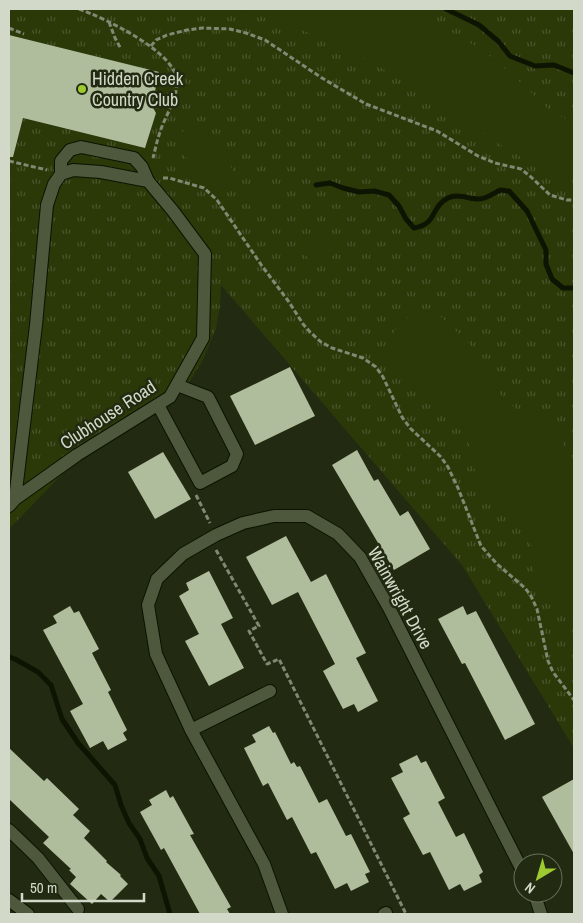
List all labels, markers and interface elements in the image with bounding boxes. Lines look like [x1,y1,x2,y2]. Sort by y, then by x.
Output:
place label: Hidden Creek Country Club [92,66,184,112]
marker: Hidden Creek Country Club [76,83,88,95]
street label: Clubhouse Road [55,374,161,455]
street label: Wainwright Drive [362,542,439,653]
north arrow [513,853,563,903]
scale bar [22,870,145,902]
text: 50 m [30,877,57,898]
text: N [521,879,539,898]

